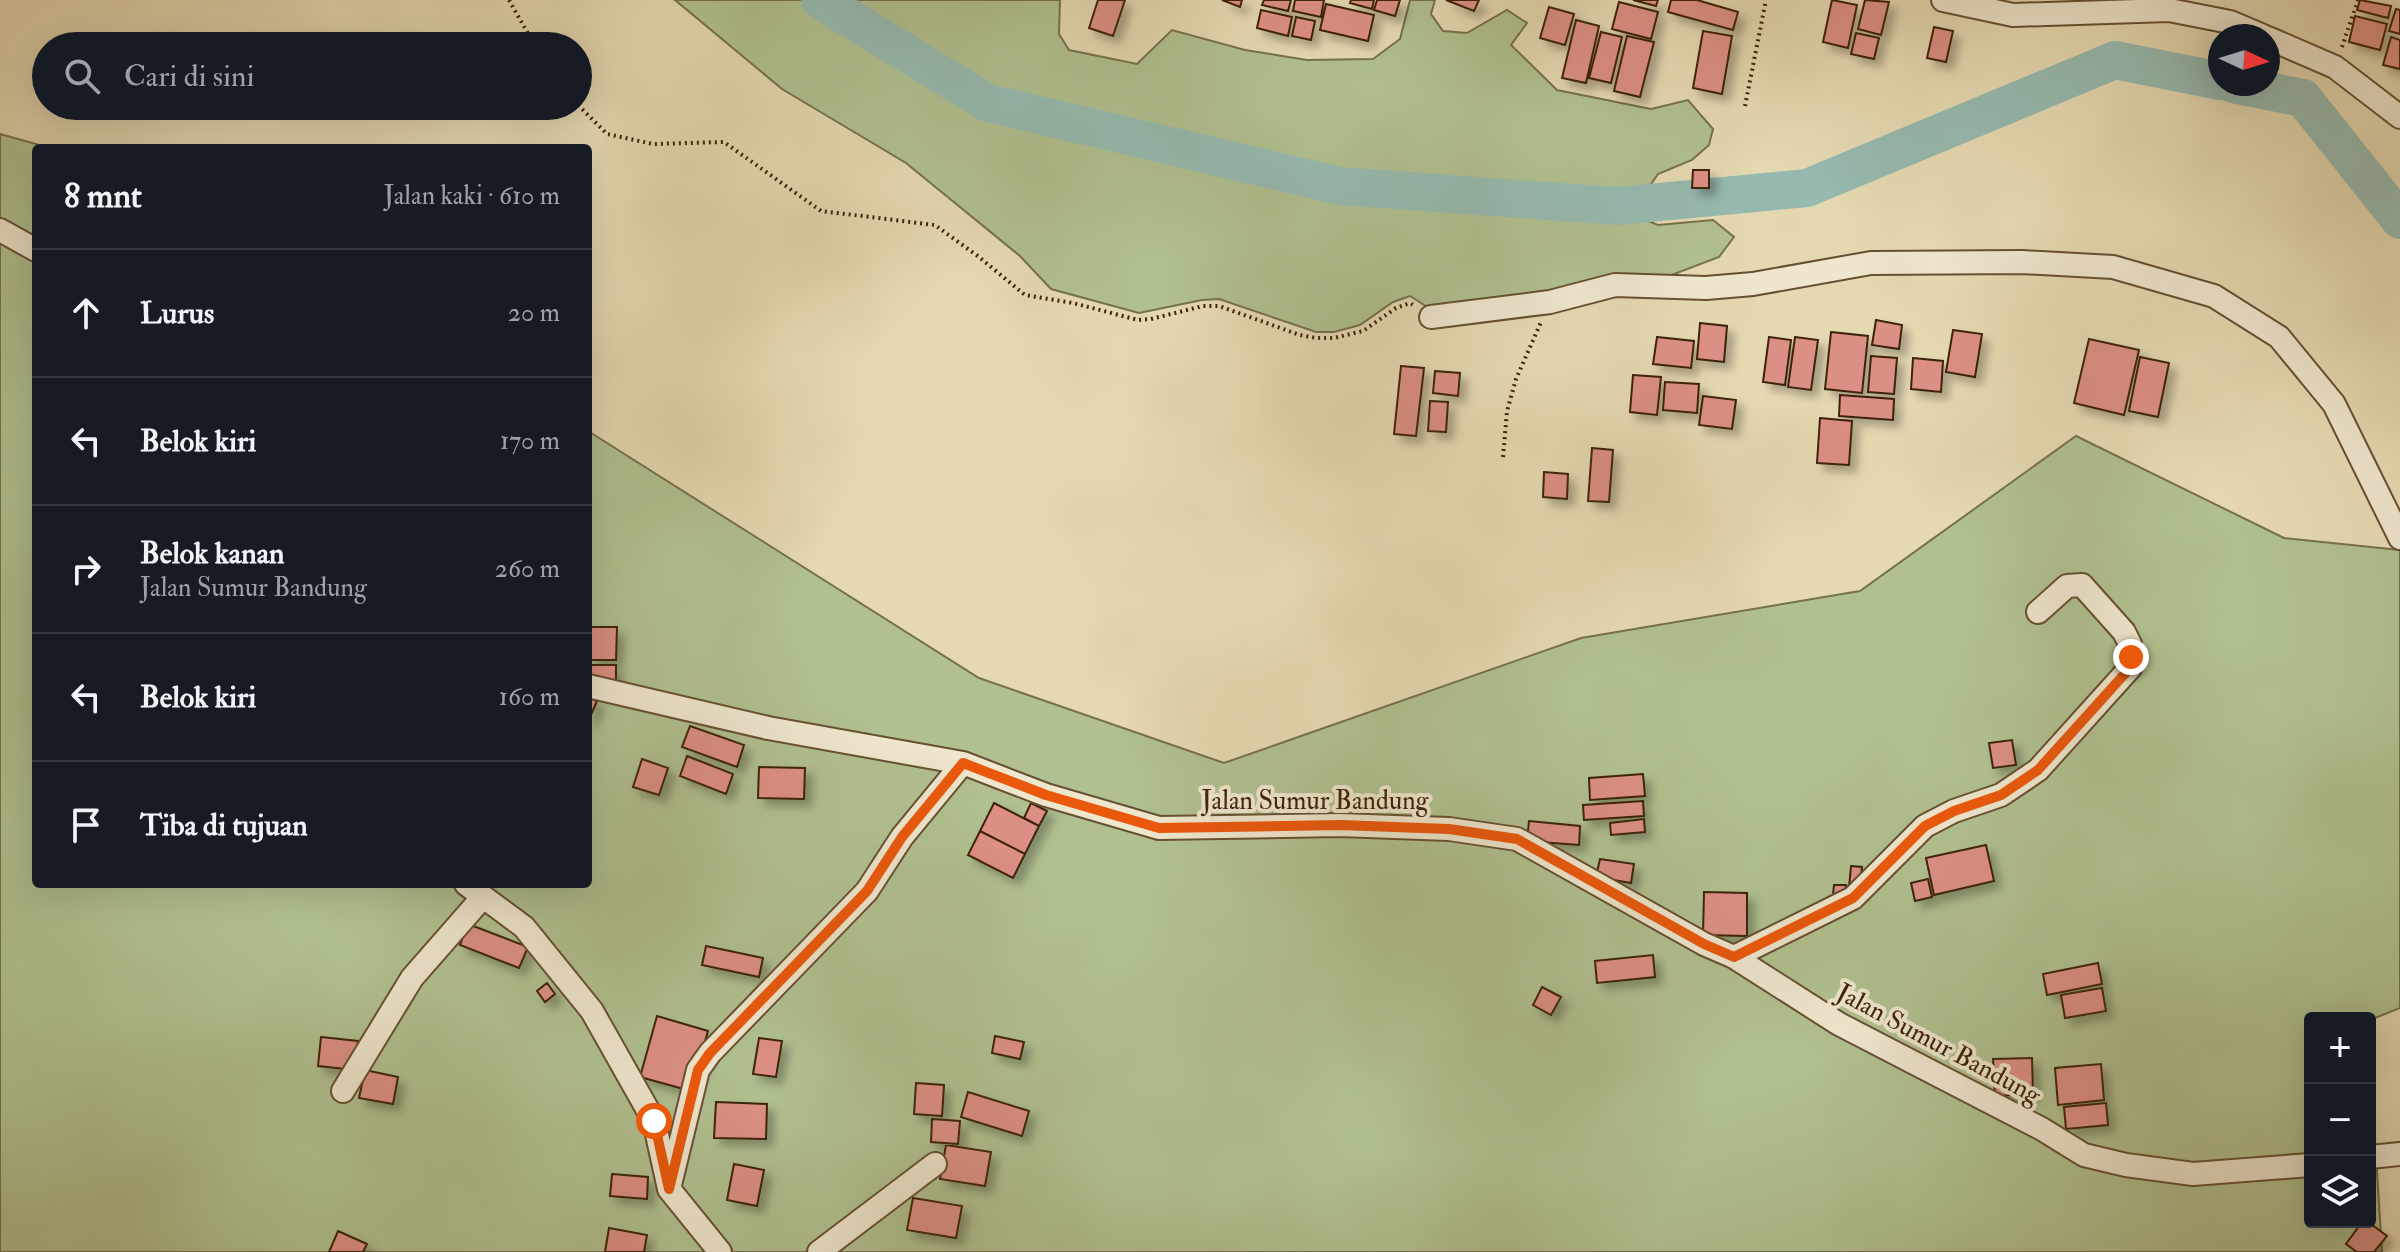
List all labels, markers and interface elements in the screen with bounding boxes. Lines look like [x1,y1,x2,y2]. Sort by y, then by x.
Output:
north arrow [2208,24,2280,96]
search box [32,32,592,120]
icon: search [60,54,104,98]
text: Cari di sini [124,58,254,95]
text: 8 mnt [64,175,142,218]
text: Jalan kaki · 610 m [384,180,560,212]
icon: ahead [64,291,108,335]
text: Lurus [140,295,214,332]
text: 20 m [508,297,560,329]
icon: left [64,419,108,463]
text: Belok kiri [140,423,256,460]
text: 170 m [500,425,560,457]
text: Belok kanan [140,535,284,572]
icon: right [64,547,108,591]
text: 260 m [495,553,560,585]
text: Jalan Sumur Bandung [140,572,367,604]
route end [2113,639,2149,675]
icon: left [64,675,108,719]
text: Belok kiri [140,679,256,716]
text: 160 m [499,681,560,713]
street label: Jalan Sumur Bandung [1201,785,1430,817]
icon: arrive [64,803,108,847]
text: Tiba di tujuan [140,807,308,844]
street label: Jalan Sumur Bandung [1830,976,2047,1112]
map controls [2304,1012,2376,1228]
button: + [2304,1012,2376,1084]
button: − [2304,1084,2376,1156]
route start [636,1103,672,1139]
button: layers [2304,1156,2376,1228]

